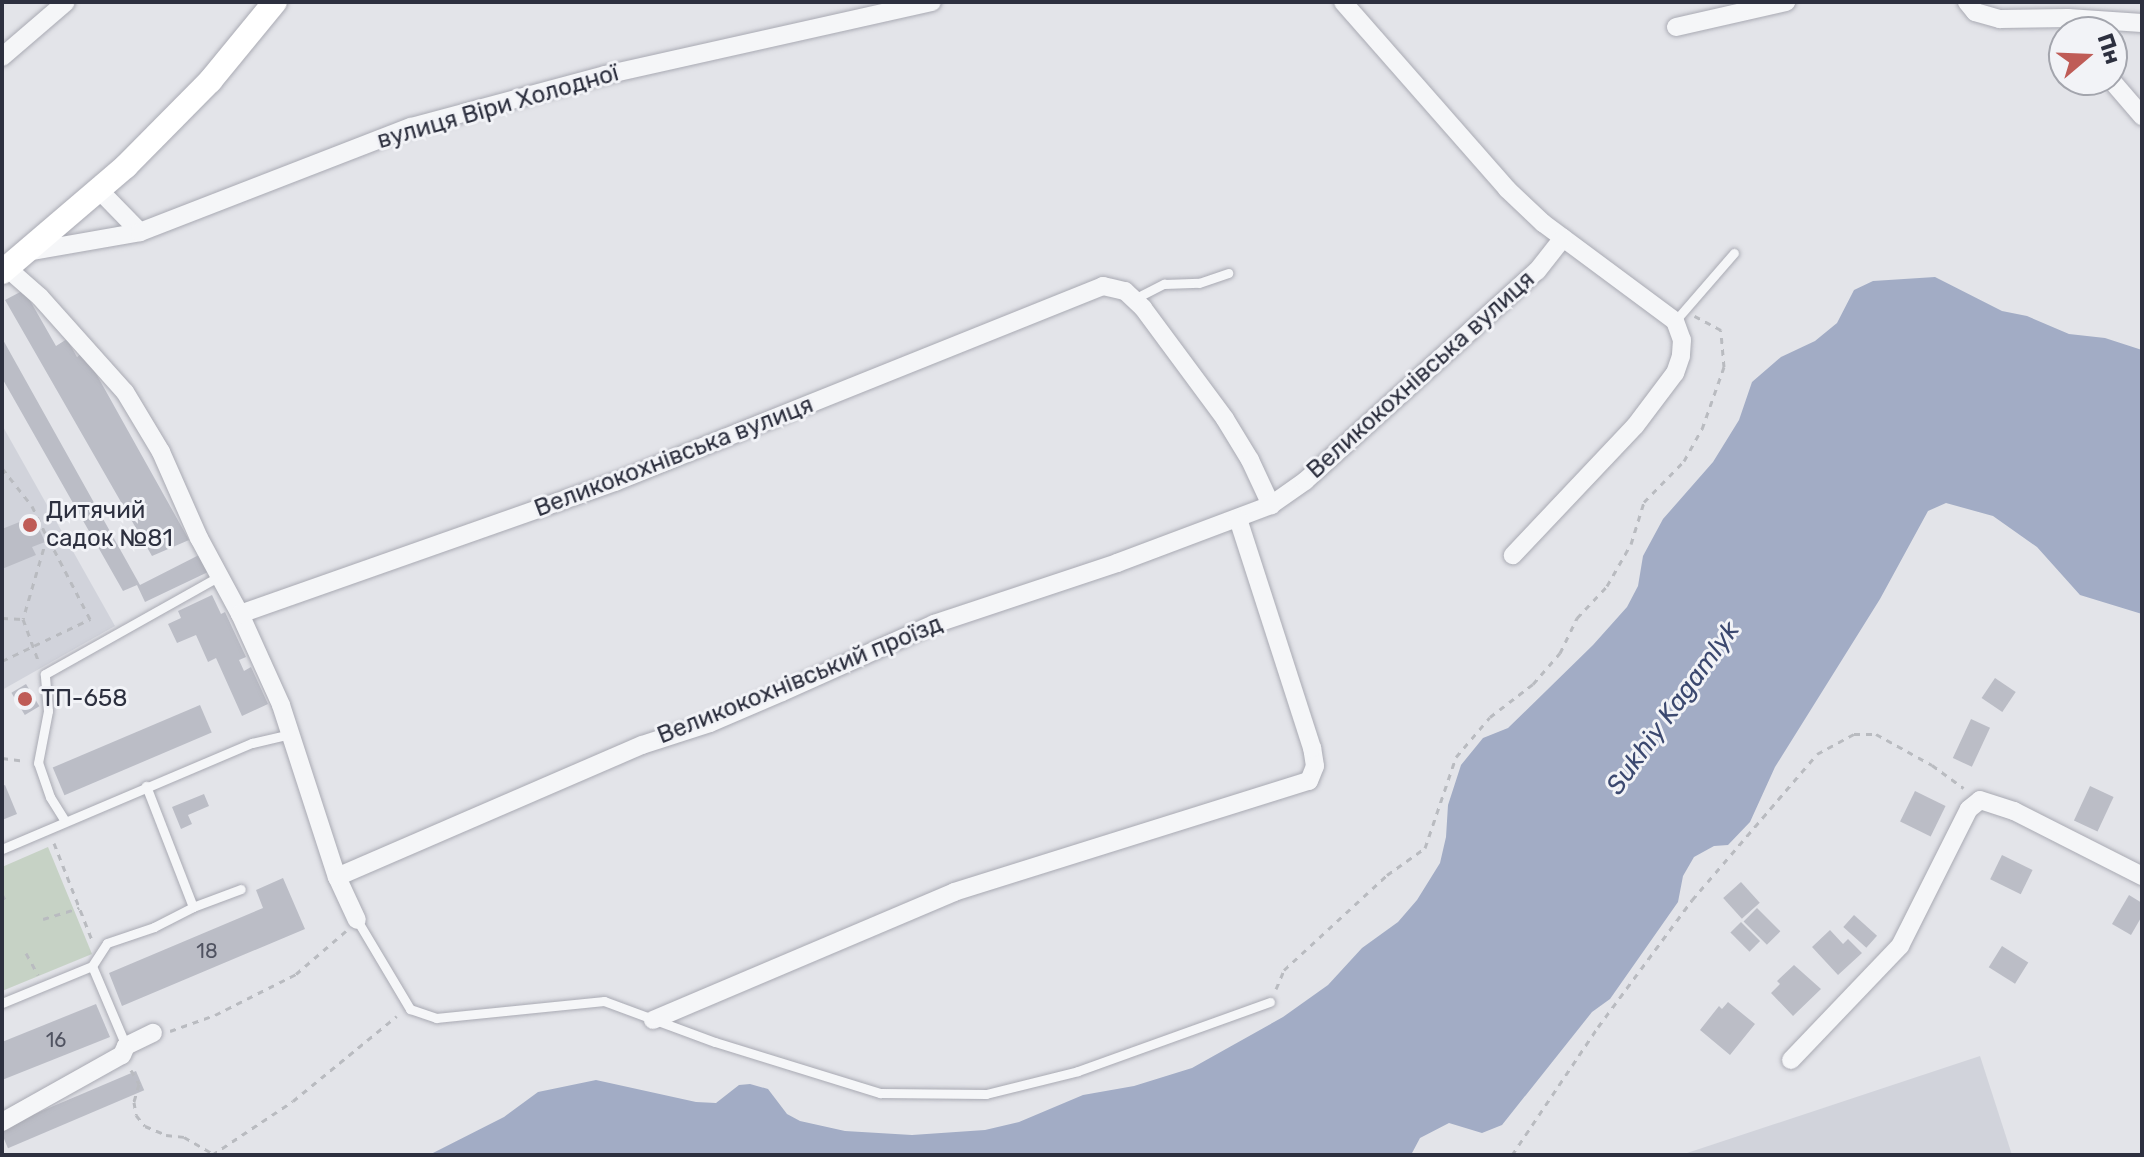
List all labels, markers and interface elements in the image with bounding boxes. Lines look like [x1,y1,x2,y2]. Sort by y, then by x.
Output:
north arrow [2048,16,2128,96]
text: Пн [2092,30,2127,67]
street label: вулиця Віри Холодної [374,59,622,155]
street label: Великокохнівська вулиця [1301,265,1541,485]
street label: Великокохнівська вулиця [530,390,818,524]
place label: Дитячий садок №81 [46,497,173,553]
marker: Дитячий садок №81 [21,516,39,534]
street label: Великокохнівський проїзд [653,610,947,750]
water label: Sukhiy Kagamlyk [1600,615,1746,801]
place label: ТП-658 [41,685,127,713]
marker: ТП-658 [16,690,34,708]
house number: 18 [196,939,218,963]
house number: 16 [46,1028,66,1052]

